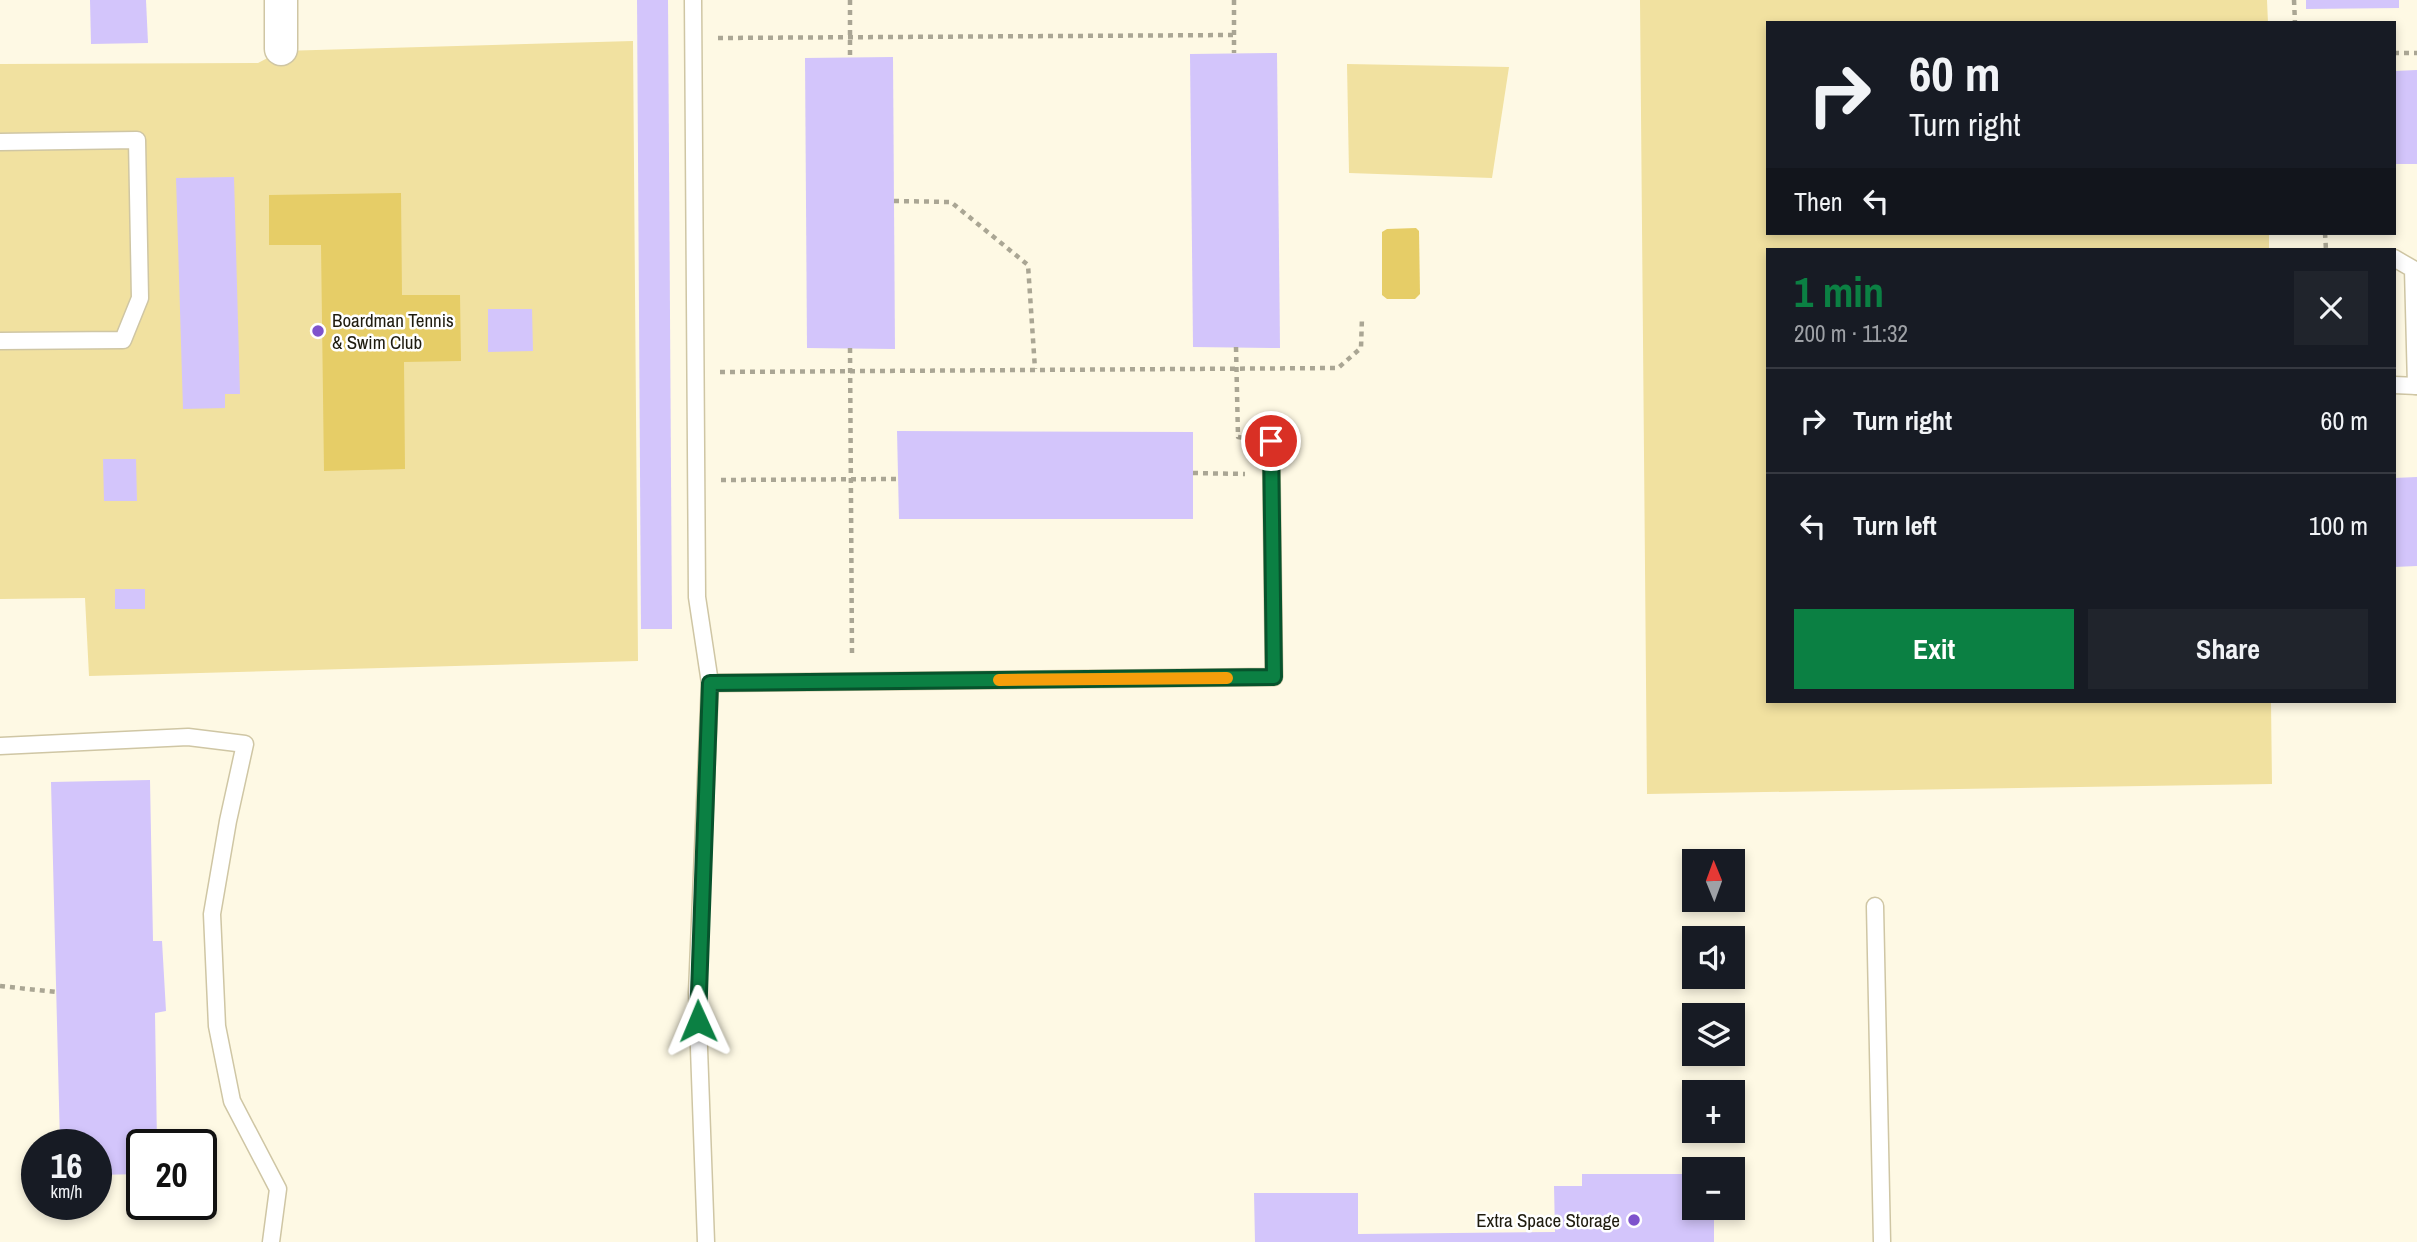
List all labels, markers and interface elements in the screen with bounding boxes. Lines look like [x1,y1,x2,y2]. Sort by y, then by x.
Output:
text: 60 m [1909,40,2001,106]
icon: right [1794,49,1885,140]
text: Turn right [1909,103,2021,146]
icon: left [1857,182,1895,220]
text: Then [1794,184,1843,219]
text: 1 min [1794,264,1884,320]
button: close [2294,271,2368,345]
place label: Boardman Tennis & Swim Club [332,307,454,355]
text: 200 m · 11:32 [1794,318,1908,349]
marker: Boardman Tennis & Swim Club [310,323,326,339]
icon: right [1794,402,1832,440]
text: Turn right [1853,403,1952,438]
text: 60 m [2321,403,2368,438]
pin [1241,411,1301,471]
icon: arrive [1252,422,1290,460]
icon: left [1794,507,1832,545]
text: Turn left [1853,508,1937,543]
text: 100 m [2309,508,2368,543]
button: Exit [1794,609,2074,689]
button: Share [2088,609,2368,689]
north arrow [1682,849,1745,912]
map controls [1682,849,1745,1220]
button: sound [1682,926,1745,989]
position arrow [661,984,735,1058]
button: layers [1682,1003,1745,1066]
button: + [1682,1080,1745,1143]
speed limit sign: 20 [126,1129,217,1220]
text: 16 [51,1142,82,1189]
button: − [1682,1157,1745,1220]
text: km/h [51,1179,83,1204]
place label: Extra Space Storage [1476,1207,1620,1233]
marker: Extra Space Storage [1626,1212,1642,1228]

